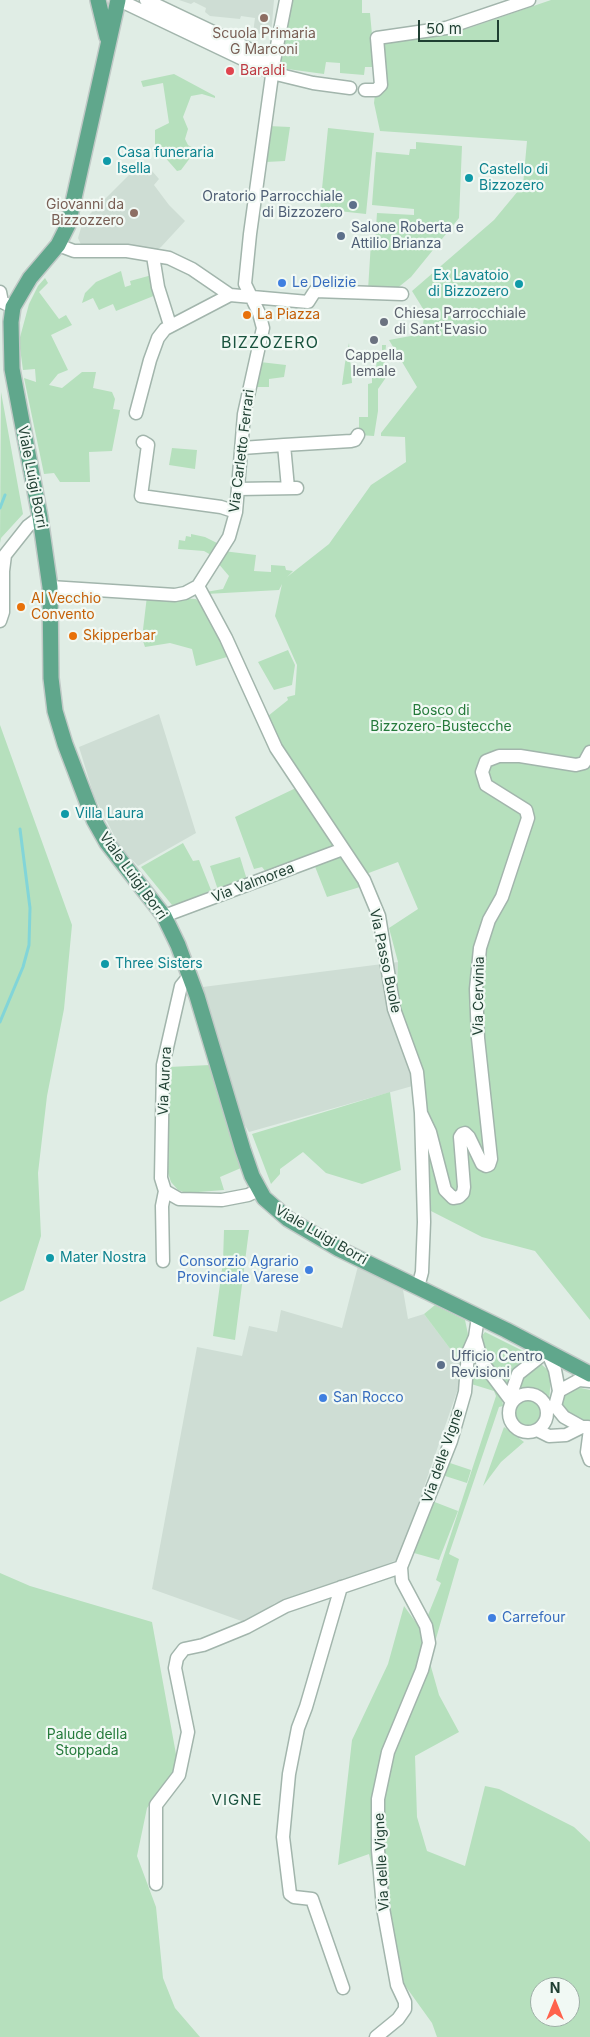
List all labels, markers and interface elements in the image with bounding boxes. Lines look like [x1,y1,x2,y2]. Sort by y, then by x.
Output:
scale bar [420,10,501,42]
marker: Scuola Primaria G Marconi [258,12,270,24]
text: 50 m [426,19,462,38]
place label: Scuola Primaria G Marconi [212,26,316,58]
place label: Baraldi [240,63,286,79]
marker: Baraldi [224,65,236,77]
place label: Casa funeraria Isella [117,145,214,178]
marker: Casa funeraria Isella [101,155,113,167]
place label: Castello di Bizzozero [479,162,548,194]
marker: Castello di Bizzozero [463,172,475,184]
place label: Oratorio Parrocchiale di Bizzozero [202,189,343,222]
place label: Giovanni da Bizzozzero [46,197,124,230]
marker: Oratorio Parrocchiale di Bizzozero [347,199,359,211]
marker: Giovanni da Bizzozzero [128,207,140,219]
place label: Salone Roberta e Attilio Brianza [351,220,464,252]
marker: Salone Roberta e Attilio Brianza [335,230,347,242]
place label: Ex Lavatoio di Bizzozero [428,268,509,300]
place label: Le Delizie [292,275,356,291]
marker: Le Delizie [276,277,288,289]
marker: Ex Lavatoio di Bizzozero [513,278,525,290]
place label: Chiesa Parrocchiale di Sant'Evasio [394,306,526,338]
place label: La Piazza [257,307,320,323]
marker: La Piazza [241,309,253,321]
marker: Chiesa Parrocchiale di Sant'Evasio [378,316,390,328]
district label: BIZZOZERO [220,333,320,353]
marker: Cappella Iemale [368,334,380,346]
place label: Cappella Iemale [345,348,403,381]
street label: Via Carletto Ferrari [226,388,258,514]
street label: Viale Luigi Borri [14,424,50,530]
place label: Al Vecchio Convento [31,591,101,624]
marker: Al Vecchio Convento [15,601,27,613]
place label: Skipperbar [83,628,156,644]
marker: Skipperbar [67,630,79,642]
park label: Bosco di Bizzozero-Bustecche [370,703,512,736]
place label: Villa Laura [75,806,144,822]
marker: Villa Laura [59,808,71,820]
street label: Viale Luigi Borri [96,829,170,923]
street label: Via Valmorea [209,860,297,906]
street label: Via Passo Buole [366,907,404,1015]
place label: Three Sisters [115,956,203,972]
street label: Via Cervinia [470,956,488,1036]
marker: Three Sisters [99,958,111,970]
street label: Via Aurora [155,1046,175,1116]
street label: Viale Luigi Borri [272,1202,370,1268]
place label: Mater Nostra [60,1250,146,1266]
marker: Mater Nostra [44,1252,56,1264]
place label: Consorzio Agrario Provinciale Varese [177,1254,299,1286]
marker: Consorzio Agrario Provinciale Varese [303,1264,315,1276]
place label: Ufficio Centro Revisioni [451,1349,543,1381]
marker: Ufficio Centro Revisioni [435,1359,447,1371]
place label: San Rocco [333,1390,404,1406]
marker: San Rocco [317,1392,329,1404]
street label: Via delle Vigne [419,1407,467,1505]
place label: Carrefour [502,1610,565,1626]
marker: Carrefour [486,1612,498,1624]
park label: Palude della Stoppada [47,1727,127,1760]
district label: VIGNE [211,1791,263,1809]
street label: Via delle Vigne [371,1812,393,1912]
north arrow [530,1977,580,2027]
text: N [550,1979,560,1996]

